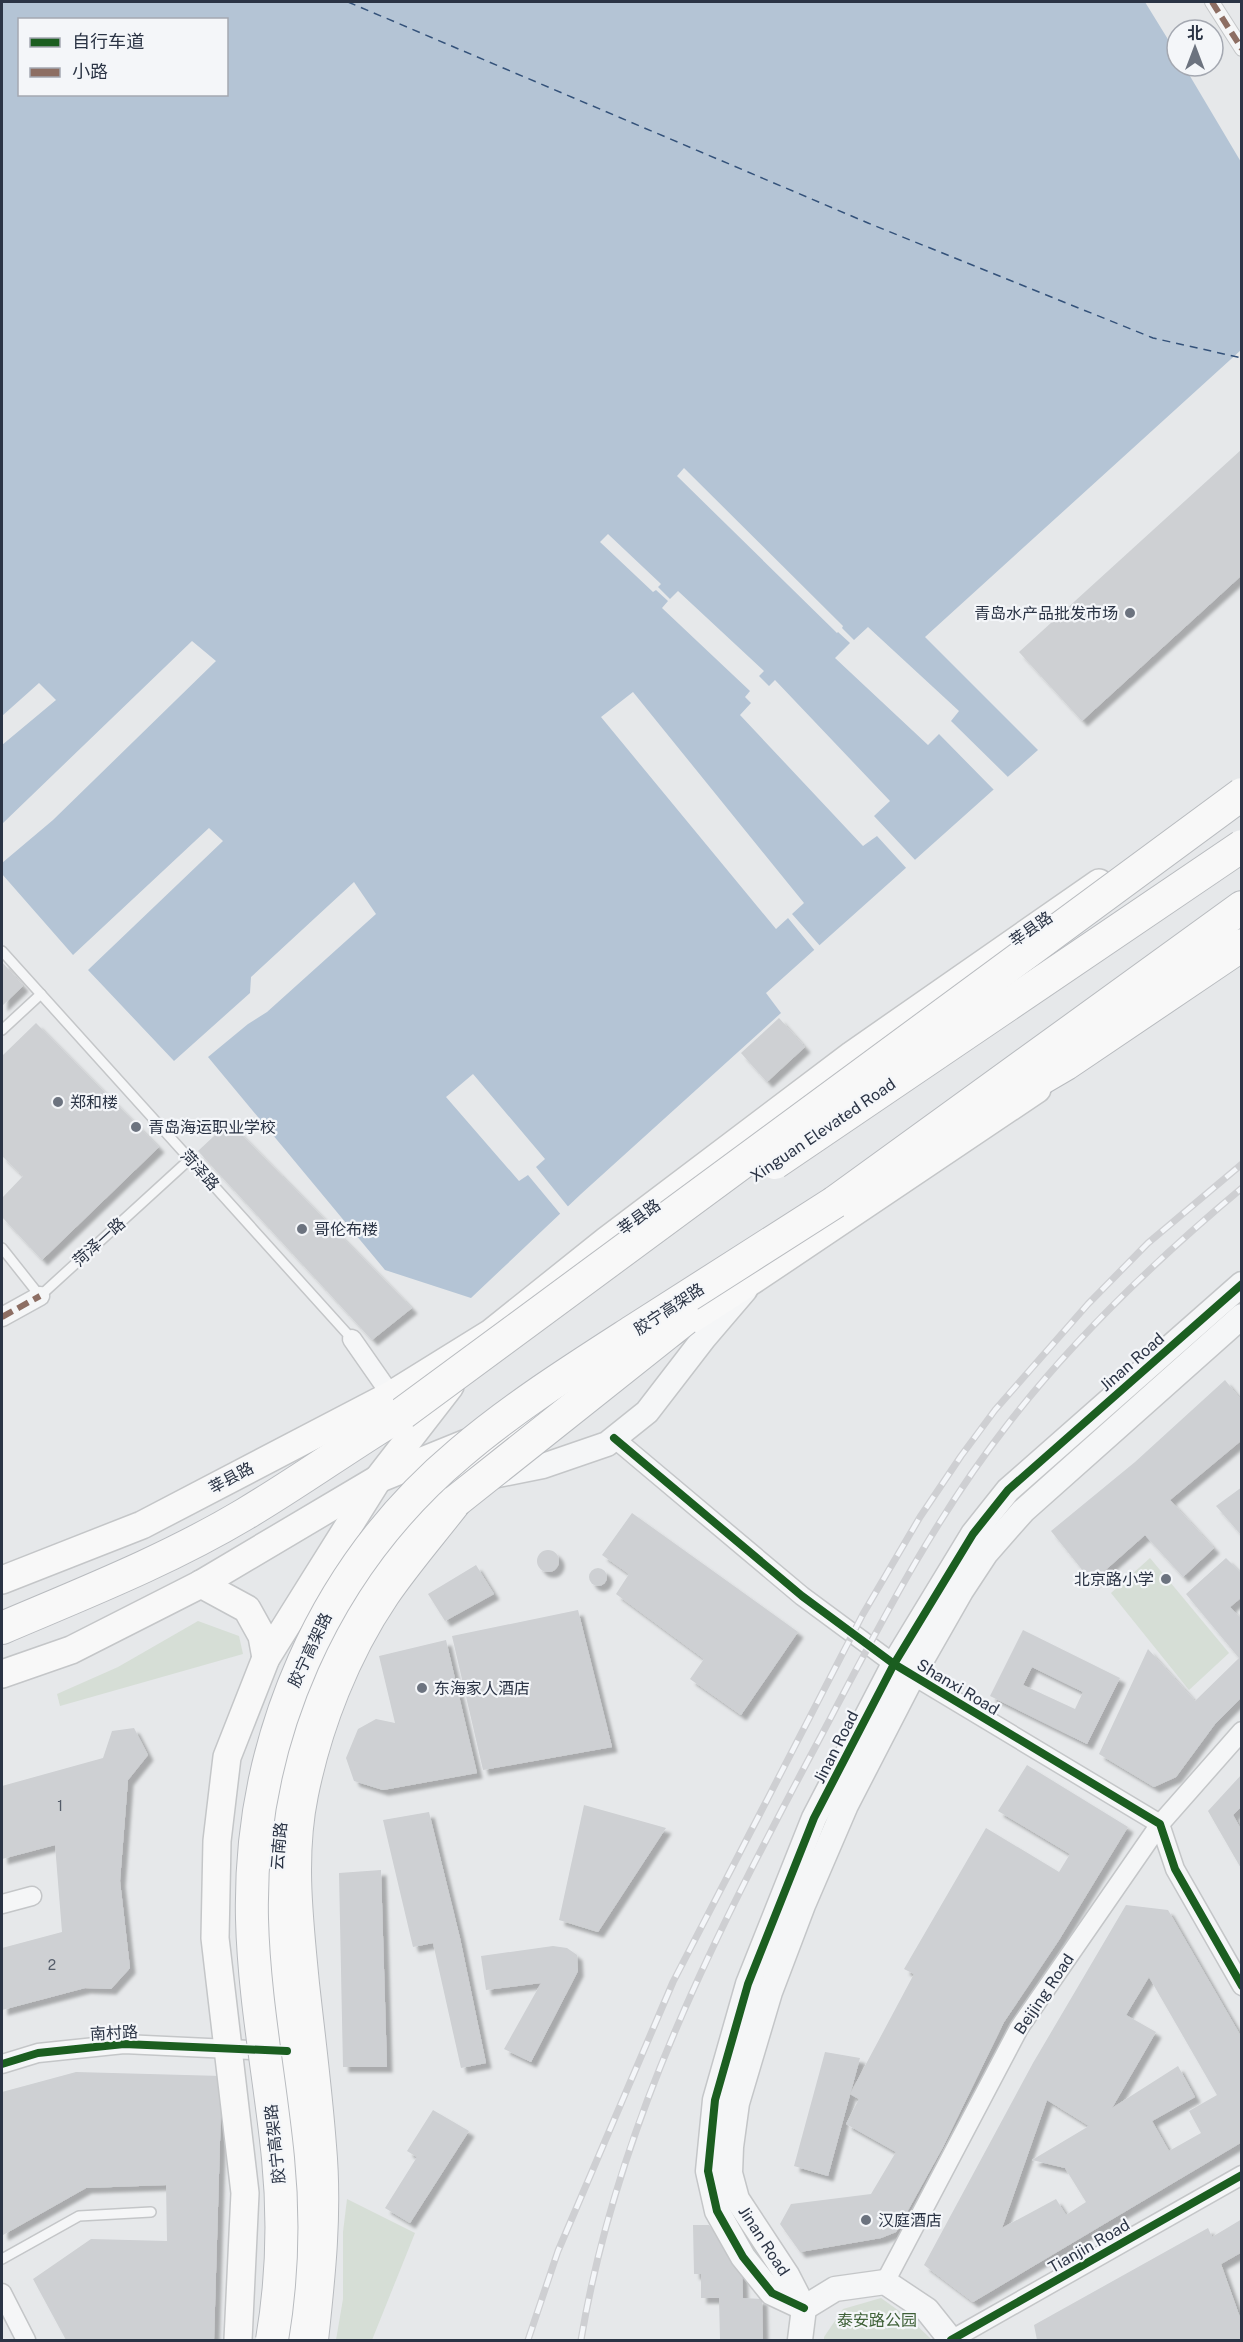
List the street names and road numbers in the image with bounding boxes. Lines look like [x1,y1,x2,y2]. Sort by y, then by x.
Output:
street label: 莘县路 [1006,907,1056,951]
street label: Xinguan Elevated Road [747,1074,899,1186]
street label: 菏泽路 [177,1146,223,1194]
street label: 莘县路 [614,1195,664,1239]
street label: 菏泽一路 [69,1214,129,1270]
street label: 胶宁高架路 [630,1279,708,1339]
street label: Jinan Road [1096,1329,1168,1395]
street label: 莘县路 [205,1458,257,1498]
street label: 胶宁高架路 [284,1610,336,1690]
street label: Shanxi Road [913,1655,1003,1719]
street label: Jinan Road [810,1707,862,1787]
street label: 云南路 [267,1821,291,1871]
street label: Beijing Road [1010,1950,1078,2038]
street label: 南村路 [90,2022,138,2044]
street label: 胶宁高架路 [261,2103,289,2185]
street label: Jinan Road [734,2203,794,2279]
street label: Tianjin Road [1045,2215,1133,2277]

